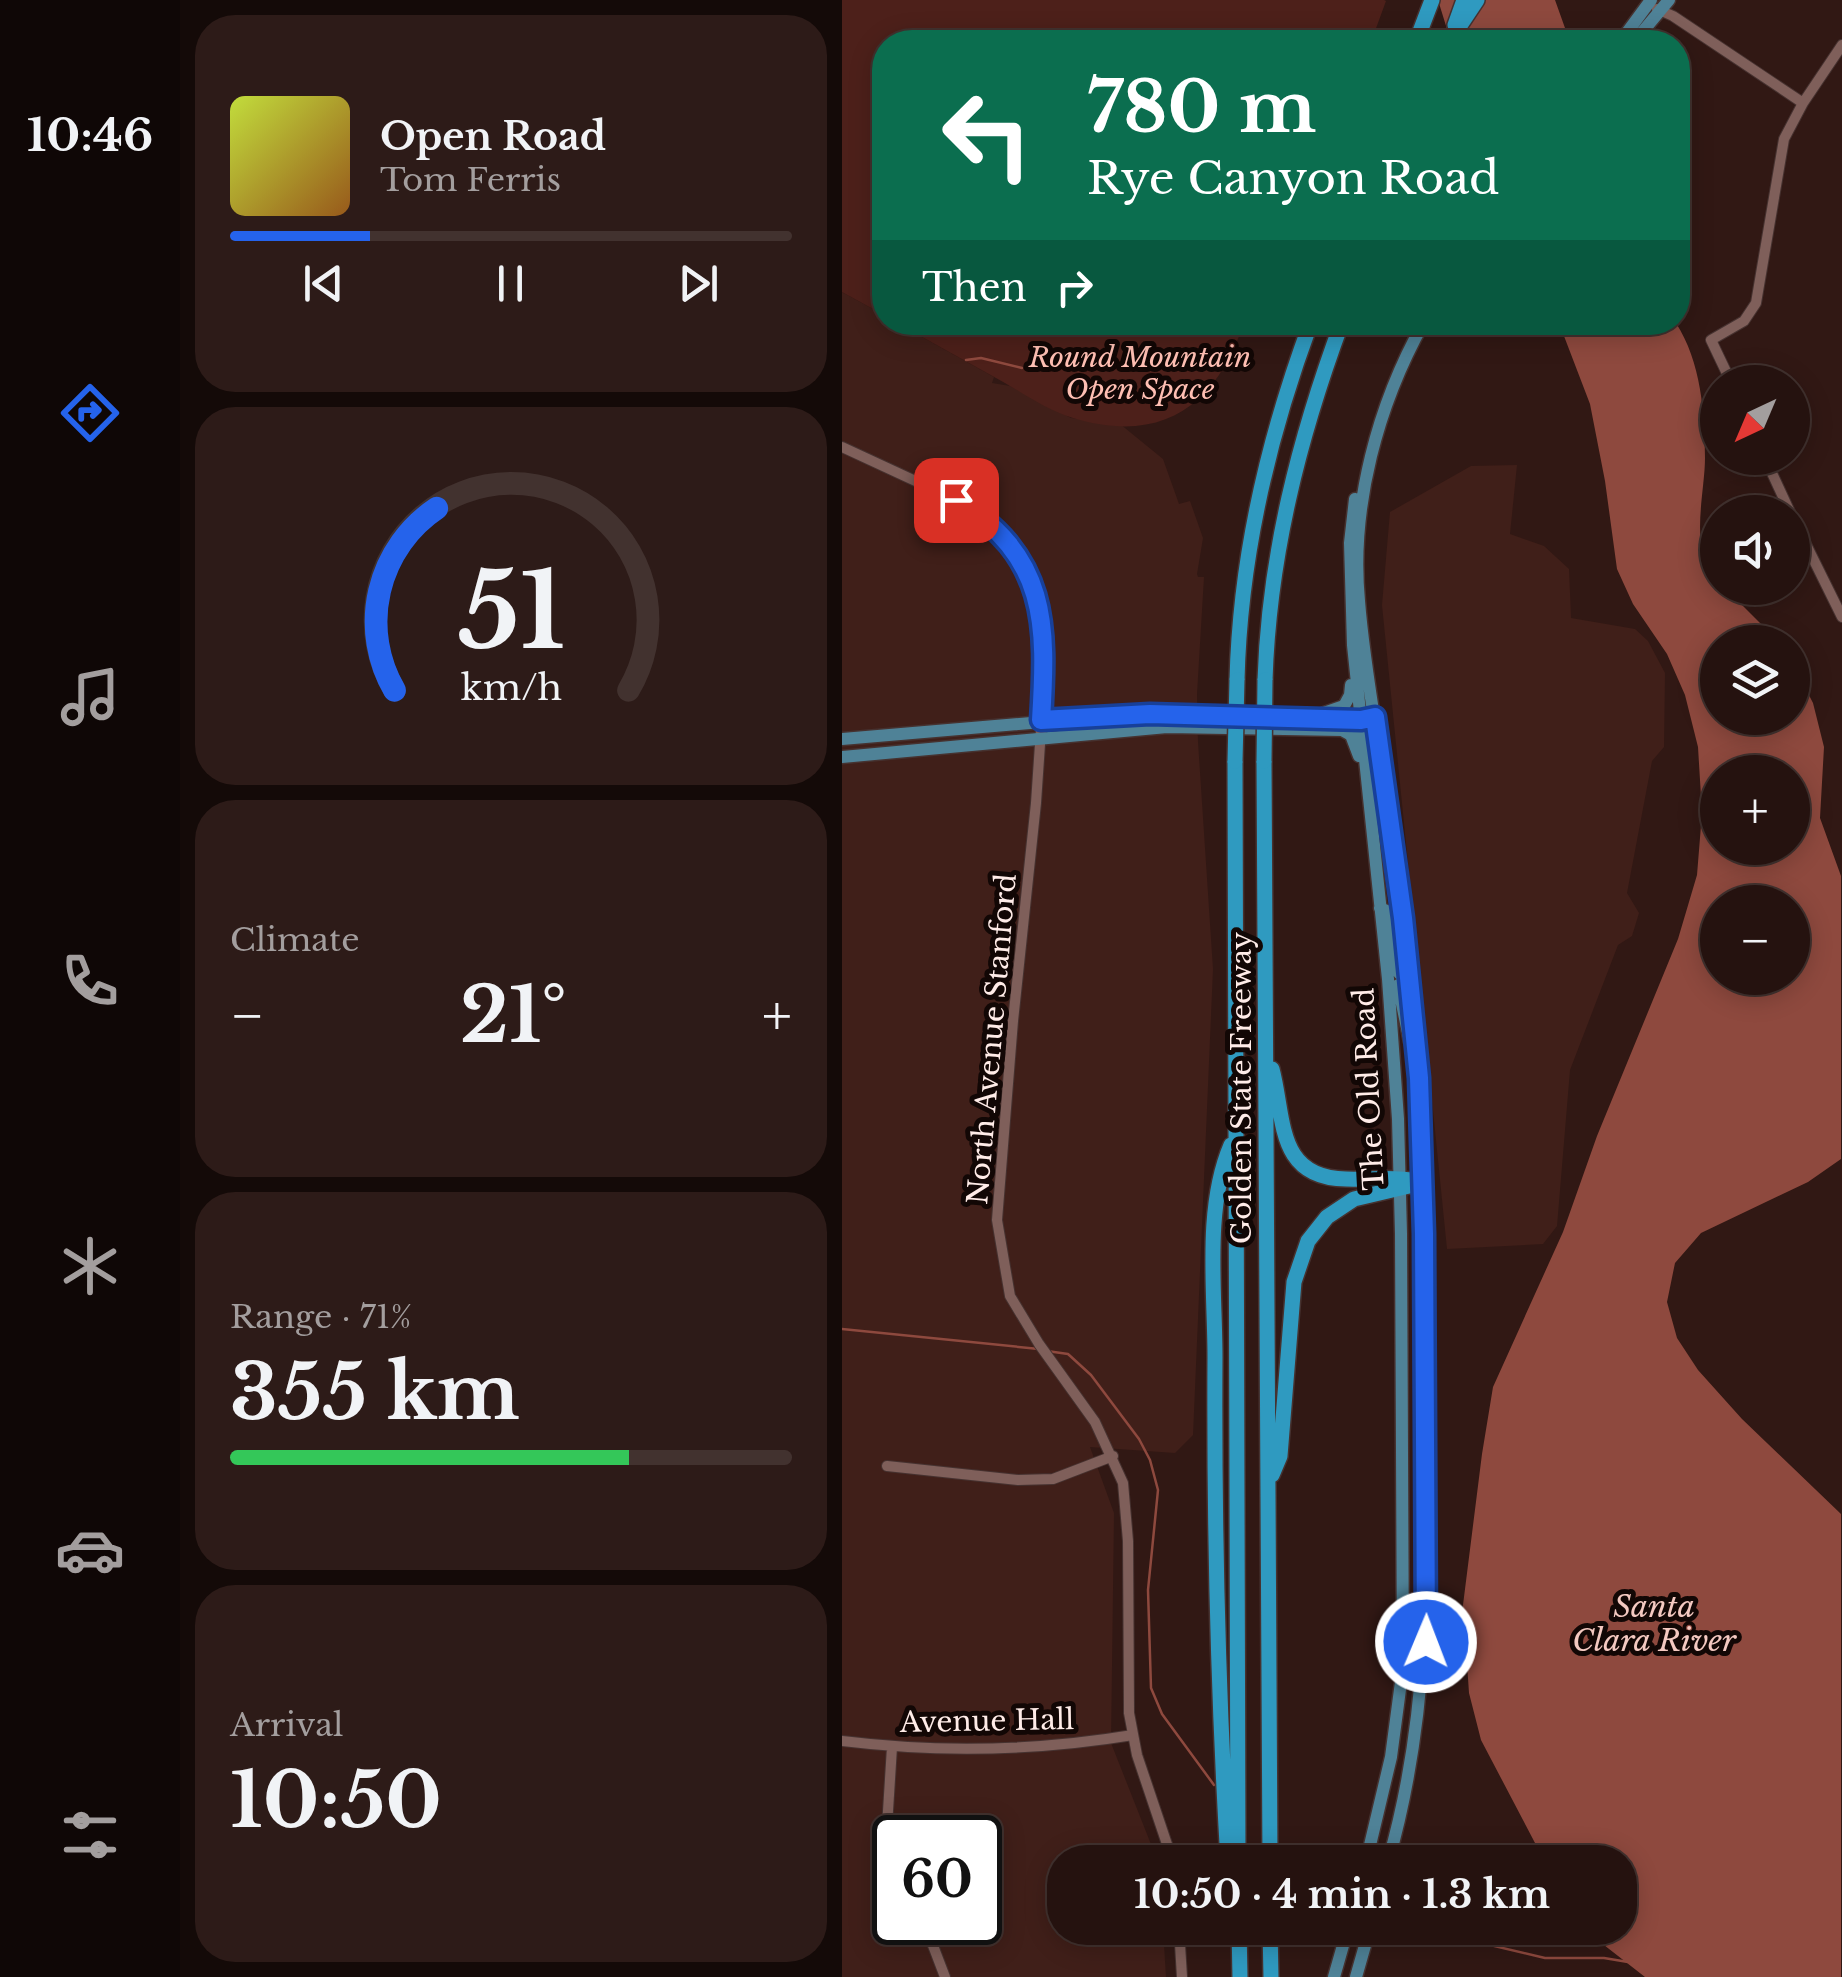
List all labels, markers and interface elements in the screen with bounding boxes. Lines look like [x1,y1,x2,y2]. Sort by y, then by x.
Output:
text: 780 m [1087,64,1316,151]
icon: left [922,70,1052,200]
text: 10:46 [27,107,153,163]
text: Open Road [380,113,606,160]
text: Rye Canyon Road [1087,150,1499,206]
text: Tom Ferris [380,160,561,200]
icon: previous [296,256,351,311]
icon: pause [483,256,538,311]
icon: next [671,256,726,311]
icon: right [1047,260,1102,315]
text: Then [922,264,1027,311]
park label: Round Mountain Open Space [1028,340,1251,407]
north arrow [1700,365,1810,475]
map controls [1700,365,1810,995]
icon: directions [55,378,125,448]
pin [914,458,999,543]
icon: arrive [929,473,984,528]
button: sound [1700,495,1810,605]
text: 51 [457,547,565,676]
button: layers [1700,625,1810,735]
icon: music [55,662,125,732]
text: km/h [460,665,562,710]
button: + [1700,755,1810,865]
street label: North Avenue Stanford [960,872,1024,1206]
button: − [1700,885,1810,995]
text: Climate [230,920,359,960]
street label: Golden State Freeway [1224,932,1259,1244]
icon: phone [55,946,125,1016]
text: 21° [460,969,567,1062]
text: − [230,982,265,1050]
text: + [762,982,792,1050]
street label: The Old Road [1346,987,1392,1191]
icon: climate [55,1231,125,1301]
text: Range · 71% [230,1297,412,1337]
text: 355 km [230,1346,520,1439]
icon: car [55,1515,125,1585]
water label: Santa Clara River [1572,1588,1737,1659]
position arrow [1374,1590,1478,1694]
street label: Avenue Hall [899,1702,1074,1740]
text: Arrival [230,1705,343,1745]
text: 10:50 [230,1754,442,1847]
icon: filters [55,1800,125,1870]
speed limit sign: 60 [872,1815,1002,1945]
text: 10:50 · 4 min · 1.3 km [1134,1871,1550,1918]

